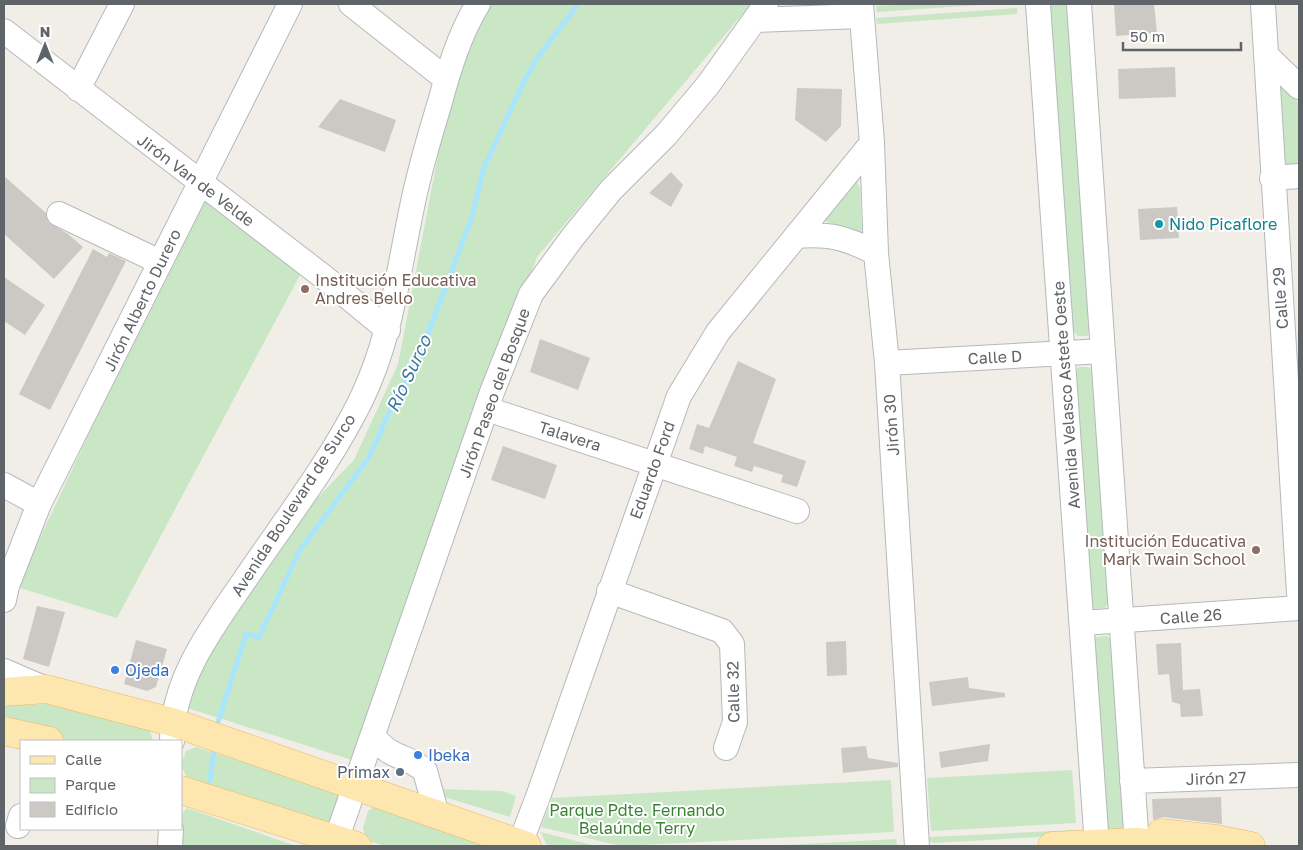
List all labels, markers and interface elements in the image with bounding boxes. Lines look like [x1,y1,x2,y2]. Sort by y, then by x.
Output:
north arrow [20,20,70,70]
scale bar [1123,20,1240,52]
text: N [40,23,50,40]
text: 50 m [1130,27,1165,45]
street label: Jirón Van de Velde [133,129,259,231]
place label: Nido Picaflore [1169,214,1277,234]
marker: Nido Picaflore [1153,218,1165,230]
street label: Jirón Alberto Durero [99,226,185,374]
street label: Calle 29 [1268,266,1292,330]
place label: Institución Educativa Andres Bello [315,270,477,308]
street label: Avenida Velasco Astete Oeste [1048,280,1084,510]
marker: Institución Educativa Andres Bello [299,283,311,295]
street label: Jirón Paseo del Bosque [454,305,534,481]
water label: Río Surco [381,331,436,415]
street label: Calle D [967,346,1023,368]
street label: Jirón 30 [879,393,903,457]
street label: Avenida Boulevard de Surco [226,410,360,600]
street label: Talavera [536,417,604,455]
street label: Eduardo Ford [625,418,679,522]
place label: Institución Educativa Mark Twain School [1085,531,1246,569]
marker: Institución Educativa Mark Twain School [1250,544,1262,556]
street label: Calle 26 [1159,604,1223,628]
place label: Ojeda [125,660,169,680]
street label: Calle 32 [722,661,744,723]
marker: Ojeda [109,664,121,676]
legend [20,740,182,830]
place label: Ibeka [428,745,470,765]
marker: Ibeka [412,749,424,761]
text: Calle [65,750,102,768]
place label: Primax [337,762,390,782]
marker: Primax [394,766,406,778]
street label: Jirón 27 [1185,767,1247,789]
text: Parque [65,775,116,793]
text: Edificio [65,800,118,818]
park label: Parque Pdte. Fernando Belaúnde Terry [549,800,725,838]

